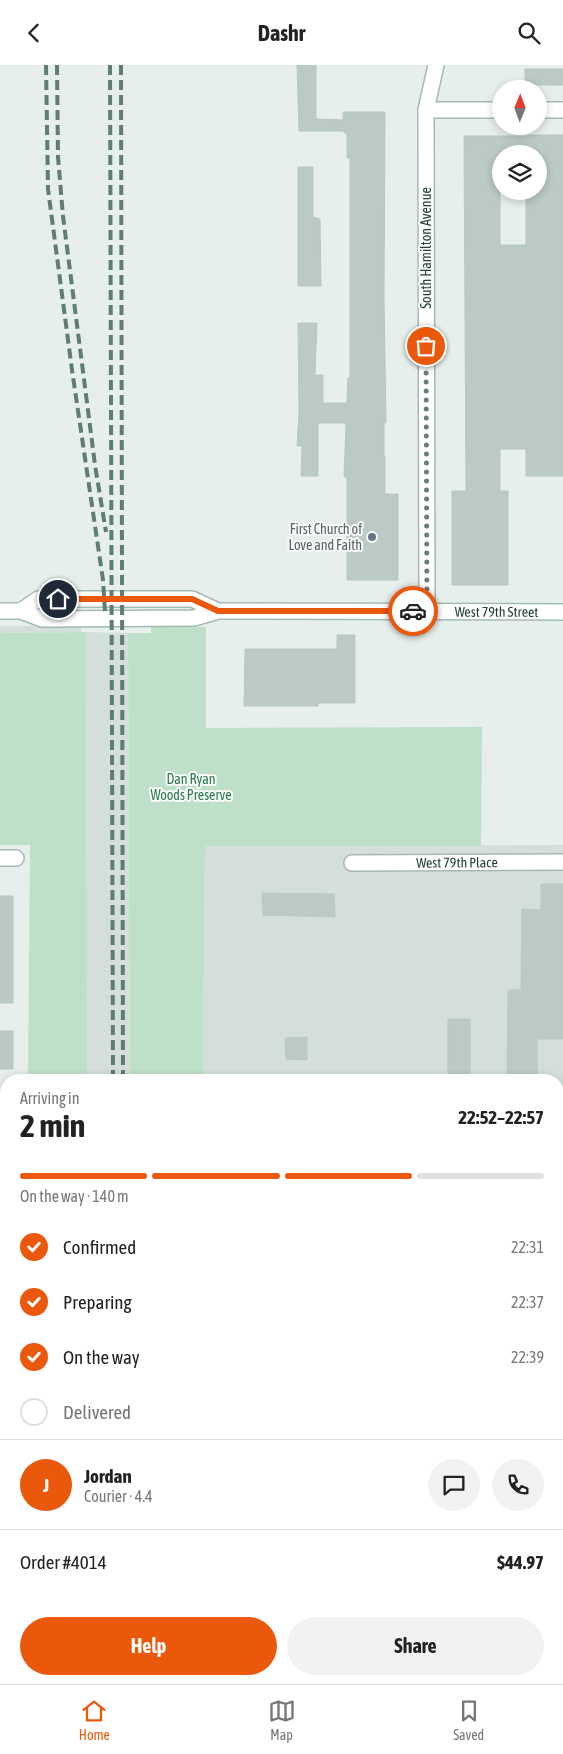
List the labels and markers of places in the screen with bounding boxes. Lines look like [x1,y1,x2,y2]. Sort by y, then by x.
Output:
pin [405,325,447,367]
place label: First Church of Love and Faith [288,521,362,553]
marker: First Church of Love and Faith [366,531,378,543]
pin [37,578,79,620]

